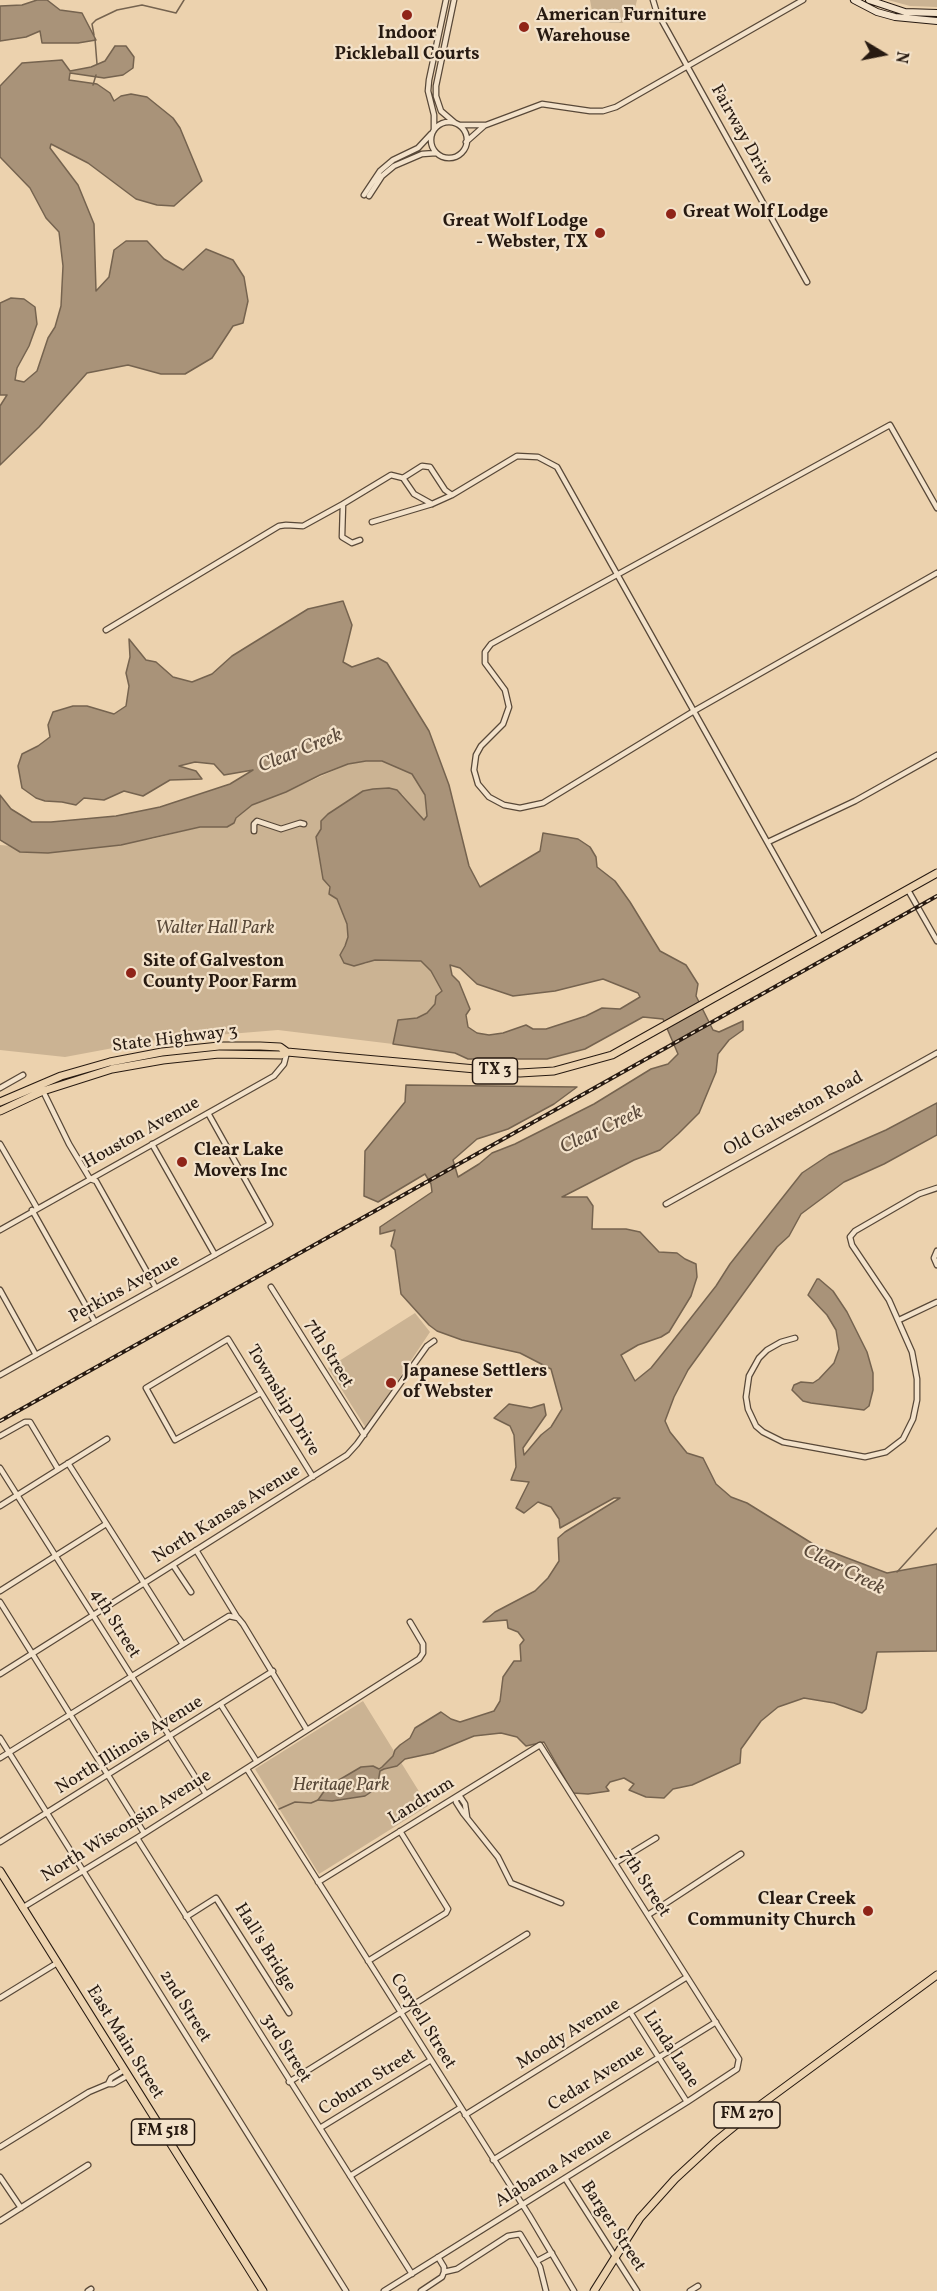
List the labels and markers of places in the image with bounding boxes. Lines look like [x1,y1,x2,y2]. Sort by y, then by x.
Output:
place label: American Furniture Warehouse [536,6,707,48]
marker: Indoor Pickleball Courts [400,8,414,22]
marker: American Furniture Warehouse [517,20,531,34]
place label: Indoor Pickleball Courts [335,24,479,66]
place label: Great Wolf Lodge [683,203,828,225]
marker: Great Wolf Lodge [664,207,678,221]
place label: Great Wolf Lodge - Webster, TX [443,212,588,254]
marker: Great Wolf Lodge - Webster, TX [593,226,607,240]
place label: Site of Galveston County Poor Farm [143,952,297,994]
marker: Site of Galveston County Poor Farm [124,966,138,980]
place label: Clear Lake Movers Inc [194,1141,287,1184]
marker: Clear Lake Movers Inc [175,1155,189,1169]
place label: Japanese Settlers of Webster [403,1362,547,1404]
marker: Japanese Settlers of Webster [384,1376,398,1390]
place label: Clear Creek Community Church [688,1890,856,1932]
marker: Clear Creek Community Church [861,1904,875,1918]

